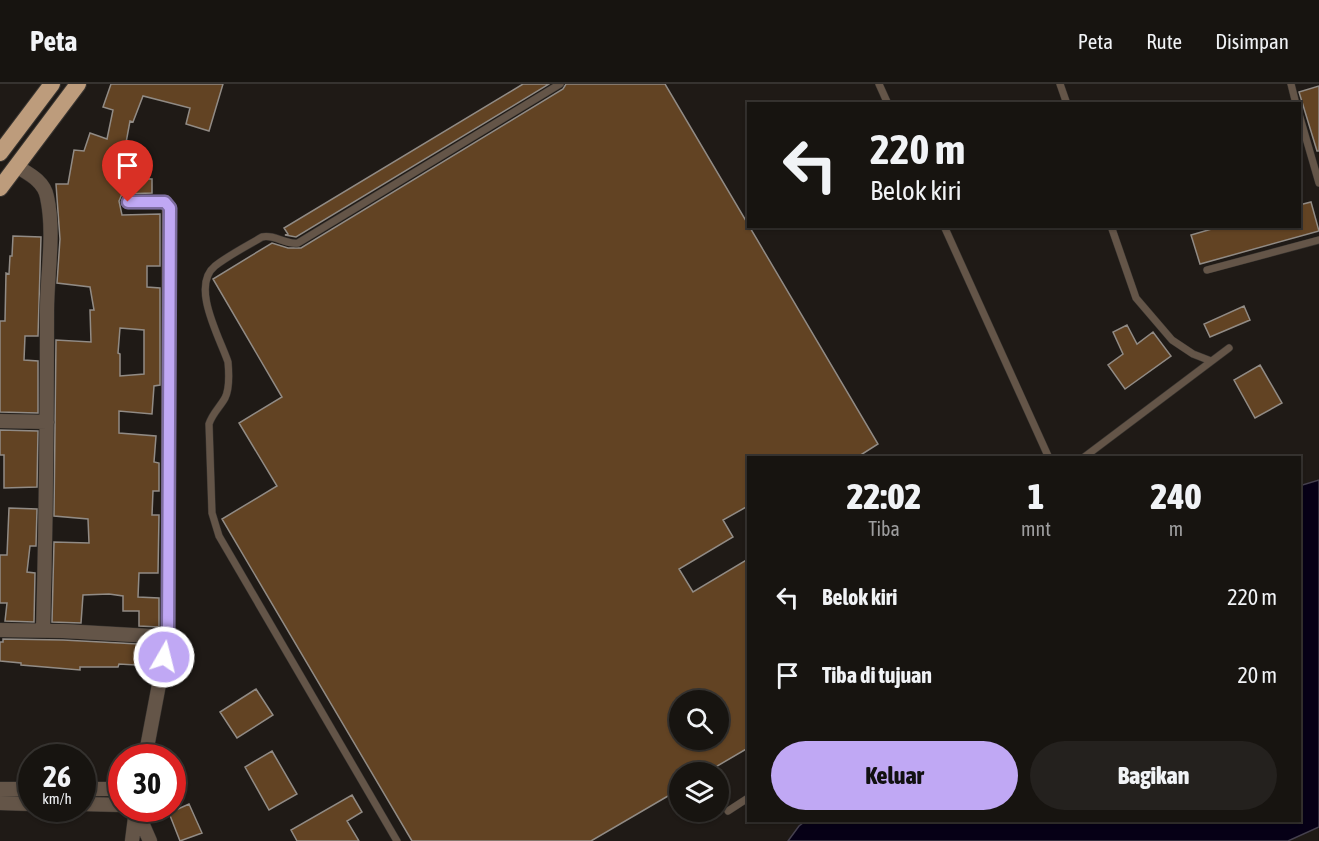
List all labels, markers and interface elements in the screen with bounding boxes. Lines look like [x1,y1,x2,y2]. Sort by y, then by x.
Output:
text: Peta [30,25,77,57]
text: Peta [1078,29,1113,53]
text: Rute [1146,29,1182,53]
text: Disimpan [1215,29,1289,53]
text: 220 m [870,125,965,173]
icon: left [771,126,849,204]
pin [102,140,153,202]
icon: arrive [111,149,144,182]
text: Belok kiri [870,175,962,206]
text: 22:02 [847,475,921,517]
text: 1 [1028,475,1044,517]
text: 240 [1151,475,1201,517]
text: Tiba [868,517,900,540]
text: mnt [1021,517,1051,540]
text: m [1169,517,1183,540]
icon: left [771,581,804,614]
text: Belok kiri [822,584,897,610]
text: 220 m [1227,584,1277,610]
position arrow [132,625,196,689]
icon: arrive [771,659,804,692]
text: Tiba di tujuan [822,662,932,688]
text: 20 m [1237,662,1277,688]
map controls [669,690,729,822]
button: search [669,690,729,750]
button: Keluar [771,741,1018,810]
button: Bagikan [1030,741,1277,810]
speed limit sign: 30 [108,744,186,822]
text: 26 [43,759,71,793]
button: layers [669,762,729,822]
text: km/h [42,790,72,807]

